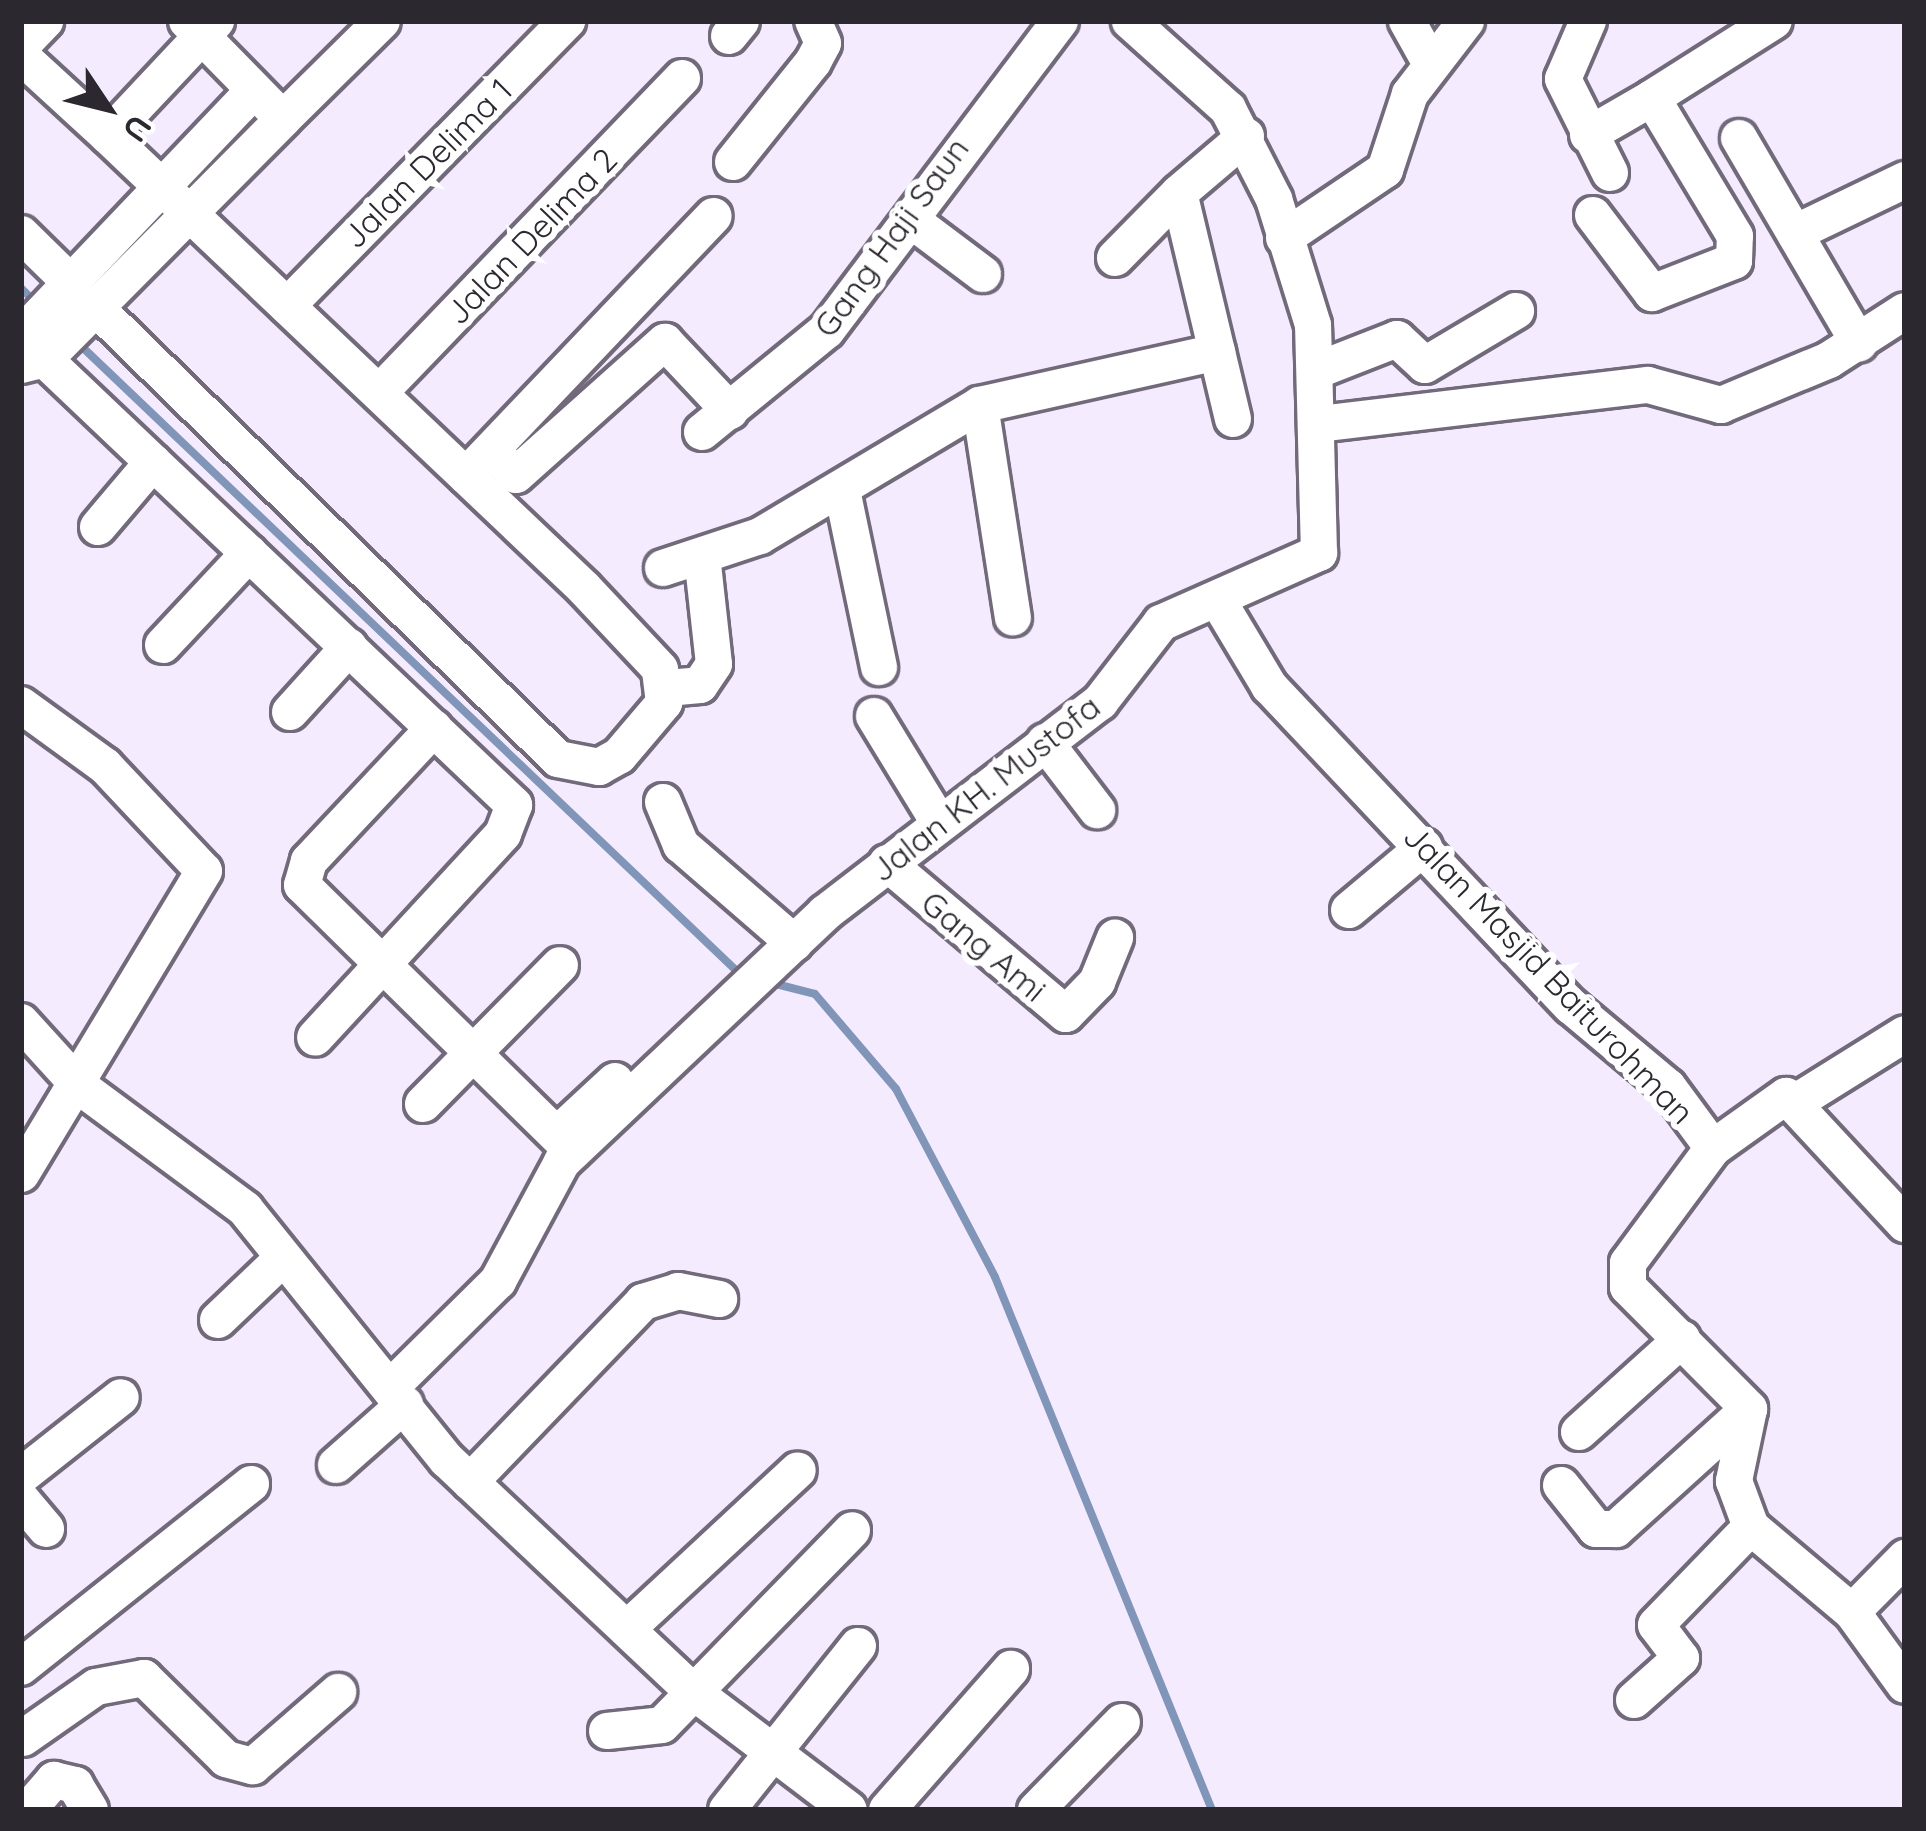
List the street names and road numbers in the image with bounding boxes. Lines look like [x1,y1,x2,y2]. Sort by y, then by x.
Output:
street label: Jalan Delima 1 [334,70,520,256]
street label: Gang Haji Saun [805,130,977,344]
street label: Jalan Delima 2 [437,140,625,332]
street label: Jalan KH. Mustofa [863,686,1107,890]
street label: Jalan Masjid Baiturohman [1396,816,1702,1132]
street label: Gang Ami [914,882,1054,1010]

